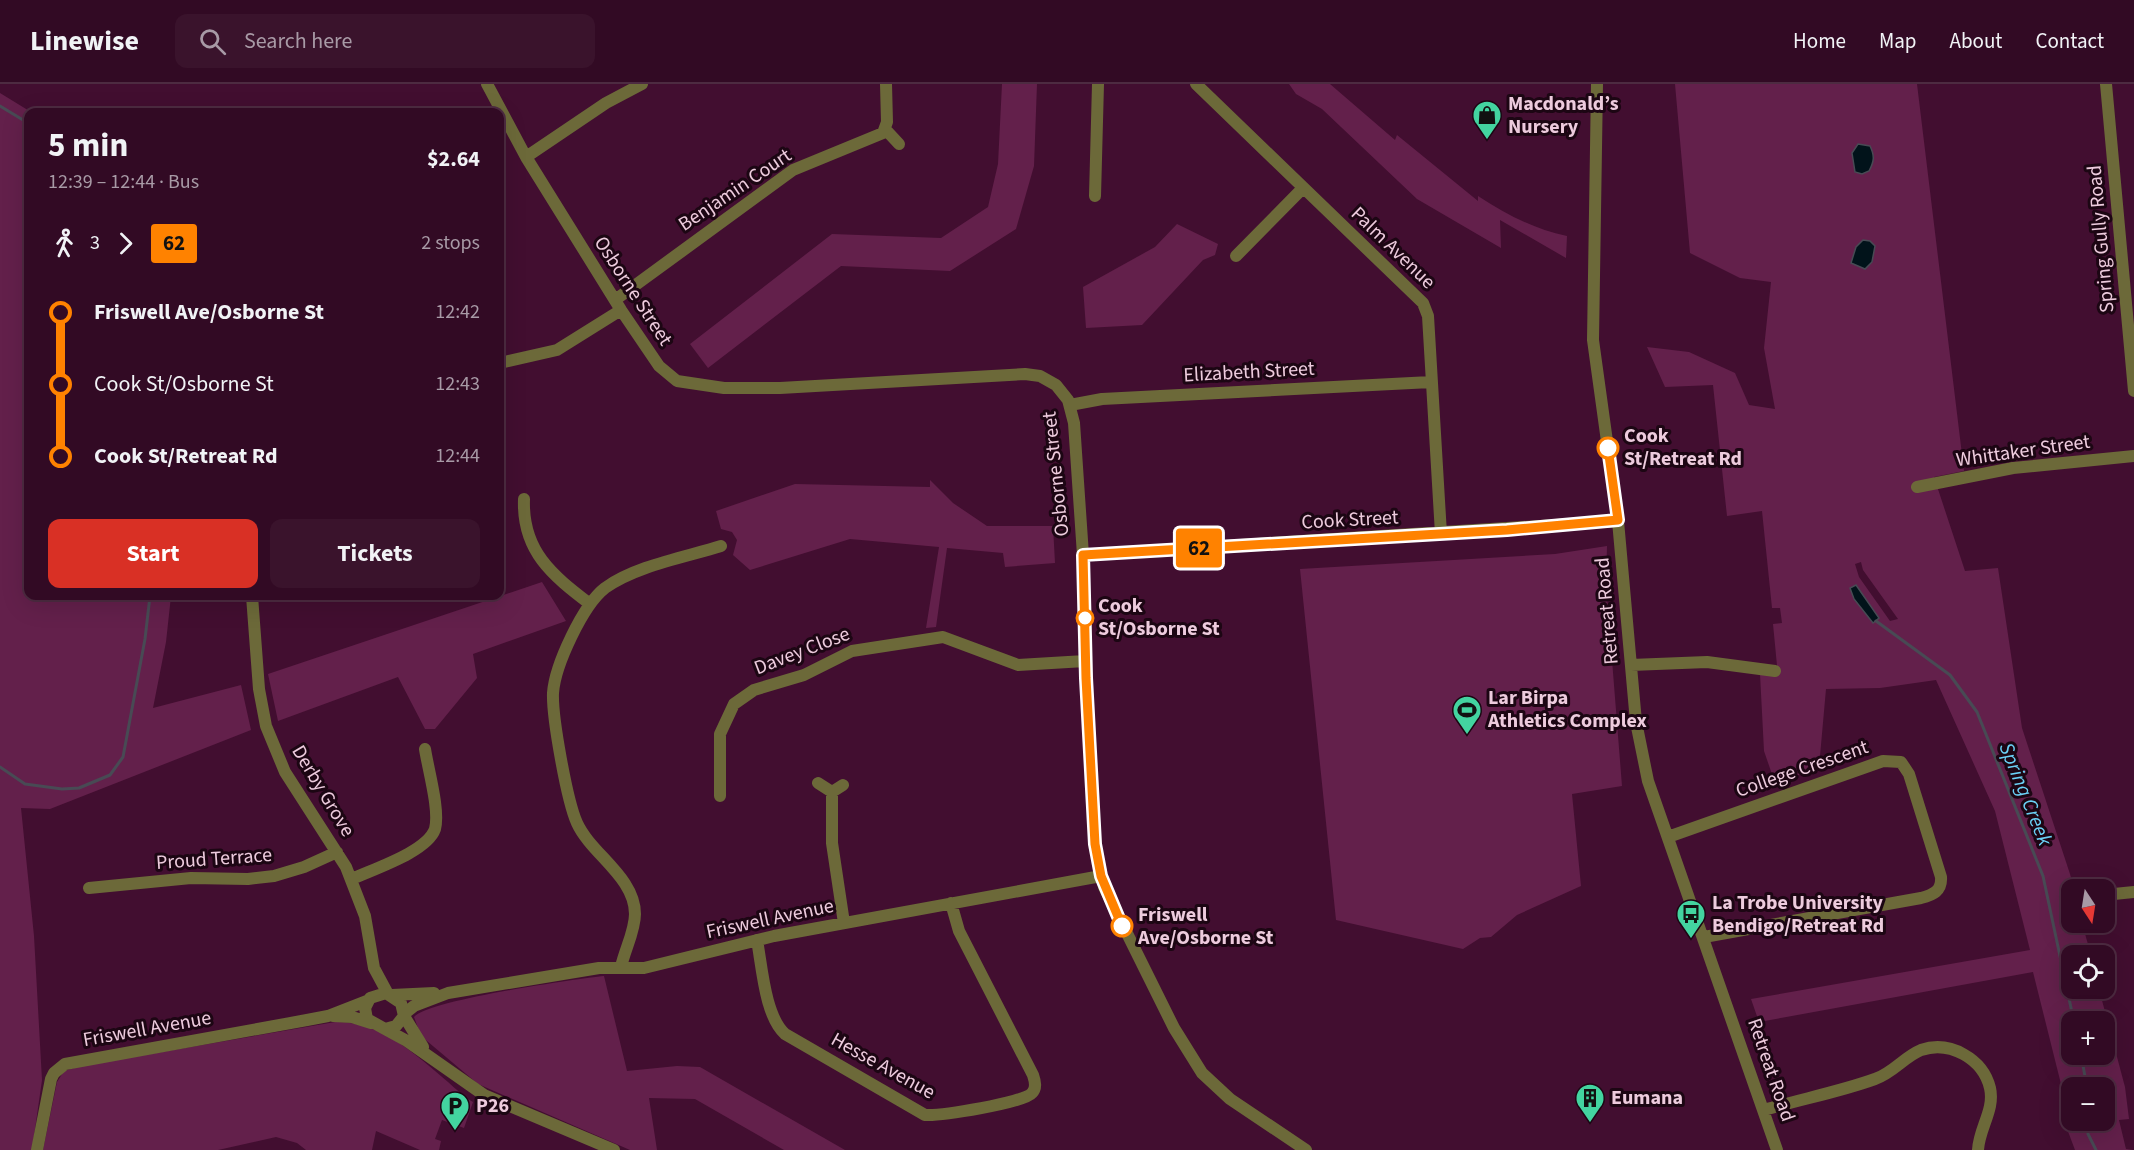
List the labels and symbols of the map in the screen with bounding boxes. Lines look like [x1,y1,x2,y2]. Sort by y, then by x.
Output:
place label: Macdonald’s Nursery [1508,90,1619,141]
shop icon: Macdonald’s Nursery [1471,99,1503,141]
street label: Benjamin Court [673,142,797,238]
street label: Spring Gully Road [2081,164,2121,314]
street label: Palm Avenue [1344,200,1442,296]
street label: Osborne Street [587,231,679,351]
street label: Elizabeth Street [1183,355,1315,389]
street label: Osborne Street [1035,410,1076,538]
place label: Cook St/Retreat Rd [1624,422,1742,473]
street label: Whittaker Street [1954,428,2092,474]
marker: Cook St/Retreat Rd [1597,437,1619,459]
street label: Cook Street [1301,503,1399,537]
line badge: 62 [1172,528,1226,568]
street label: Retreat Road [1588,556,1626,666]
place label: Cook St/Osborne St [1098,592,1220,643]
marker: Cook St/Osborne St [1076,609,1094,627]
street label: Davey Close [750,620,854,682]
place label: Lar Birpa Athletics Complex [1487,684,1647,735]
sports icon: Lar Birpa Athletics Complex [1451,694,1483,736]
street label: College Crescent [1732,733,1872,805]
water label: Spring Creek [1992,738,2061,851]
street label: Derby Grove [285,740,361,842]
street label: Proud Terrace [155,841,273,877]
north arrow [2061,879,2115,933]
place label: La Trobe University Bendigo/Retreat Rd [1712,889,1884,940]
street label: Friswell Avenue [704,892,836,946]
bus stop icon: La Trobe University Bendigo/Retreat Rd [1675,898,1707,940]
place label: Friswell Ave/Osborne St [1137,901,1274,952]
marker: Friswell Ave/Osborne St [1111,915,1133,937]
street label: Friswell Avenue [81,1004,213,1054]
street label: Retreat Road [1740,1015,1802,1125]
street label: Hesse Avenue [826,1026,940,1106]
building icon: Eumana [1574,1082,1606,1124]
place label: Eumana [1611,1084,1683,1112]
parking icon: P26 [439,1090,471,1132]
place label: P26 [476,1092,509,1120]

